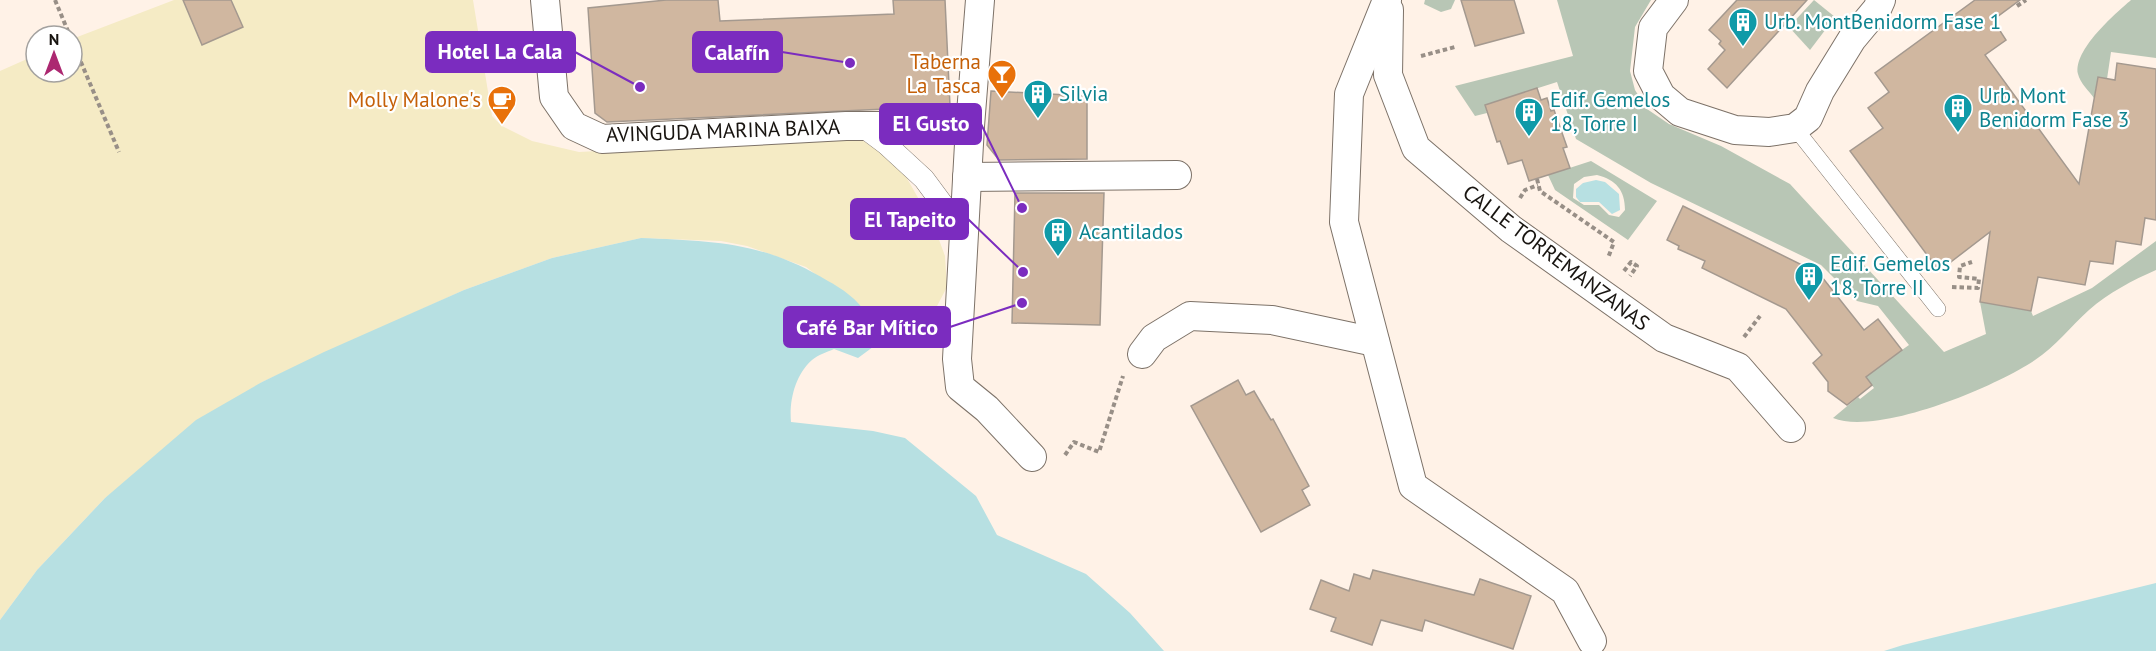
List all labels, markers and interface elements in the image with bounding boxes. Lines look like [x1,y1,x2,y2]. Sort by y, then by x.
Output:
building icon: Urb. MontBenidorm Fase 1 [1727,6,1759,48]
place label: Urb. MontBenidorm Fase 1 [1764,8,2001,35]
north arrow [24,24,84,84]
text: N [49,29,59,49]
callout: Hotel La Cala [426,32,575,72]
callout: Calafín [693,32,782,72]
text: Hotel La Cala [438,37,562,65]
text: Calafín [704,38,770,66]
place label: Taberna La Tasca [907,48,981,99]
bar icon: Taberna La Tasca [986,58,1018,100]
building icon: Silvia [1022,78,1054,120]
place label: Silvia [1059,80,1108,107]
place label: Urb. Mont Benidorm Fase 3 [1979,82,2129,133]
cafe icon: Molly Malone's [486,84,518,126]
place label: Molly Malone's [348,86,481,113]
place label: Edif. Gemelos 18, Torre I [1550,86,1670,137]
building icon: Urb. Mont Benidorm Fase 3 [1942,92,1974,134]
building icon: Edif. Gemelos 18, Torre I [1513,96,1545,138]
callout: El Gusto [880,104,981,144]
text: El Gusto [892,109,970,137]
street label: AVINGUDA MARINA BAIXA [605,113,841,148]
street label: CALLE TORREMANZANAS [1458,179,1655,337]
callout: El Tapeito [851,199,968,239]
text: El Tapeito [864,205,956,233]
building icon: Acantilados [1042,216,1074,258]
place label: Acantilados [1079,218,1183,245]
place label: Edif. Gemelos 18, Torre II [1830,250,1950,301]
building icon: Edif. Gemelos 18, Torre II [1793,260,1825,302]
callout: Café Bar Mítico [784,307,950,347]
text: Café Bar Mítico [796,313,938,341]

